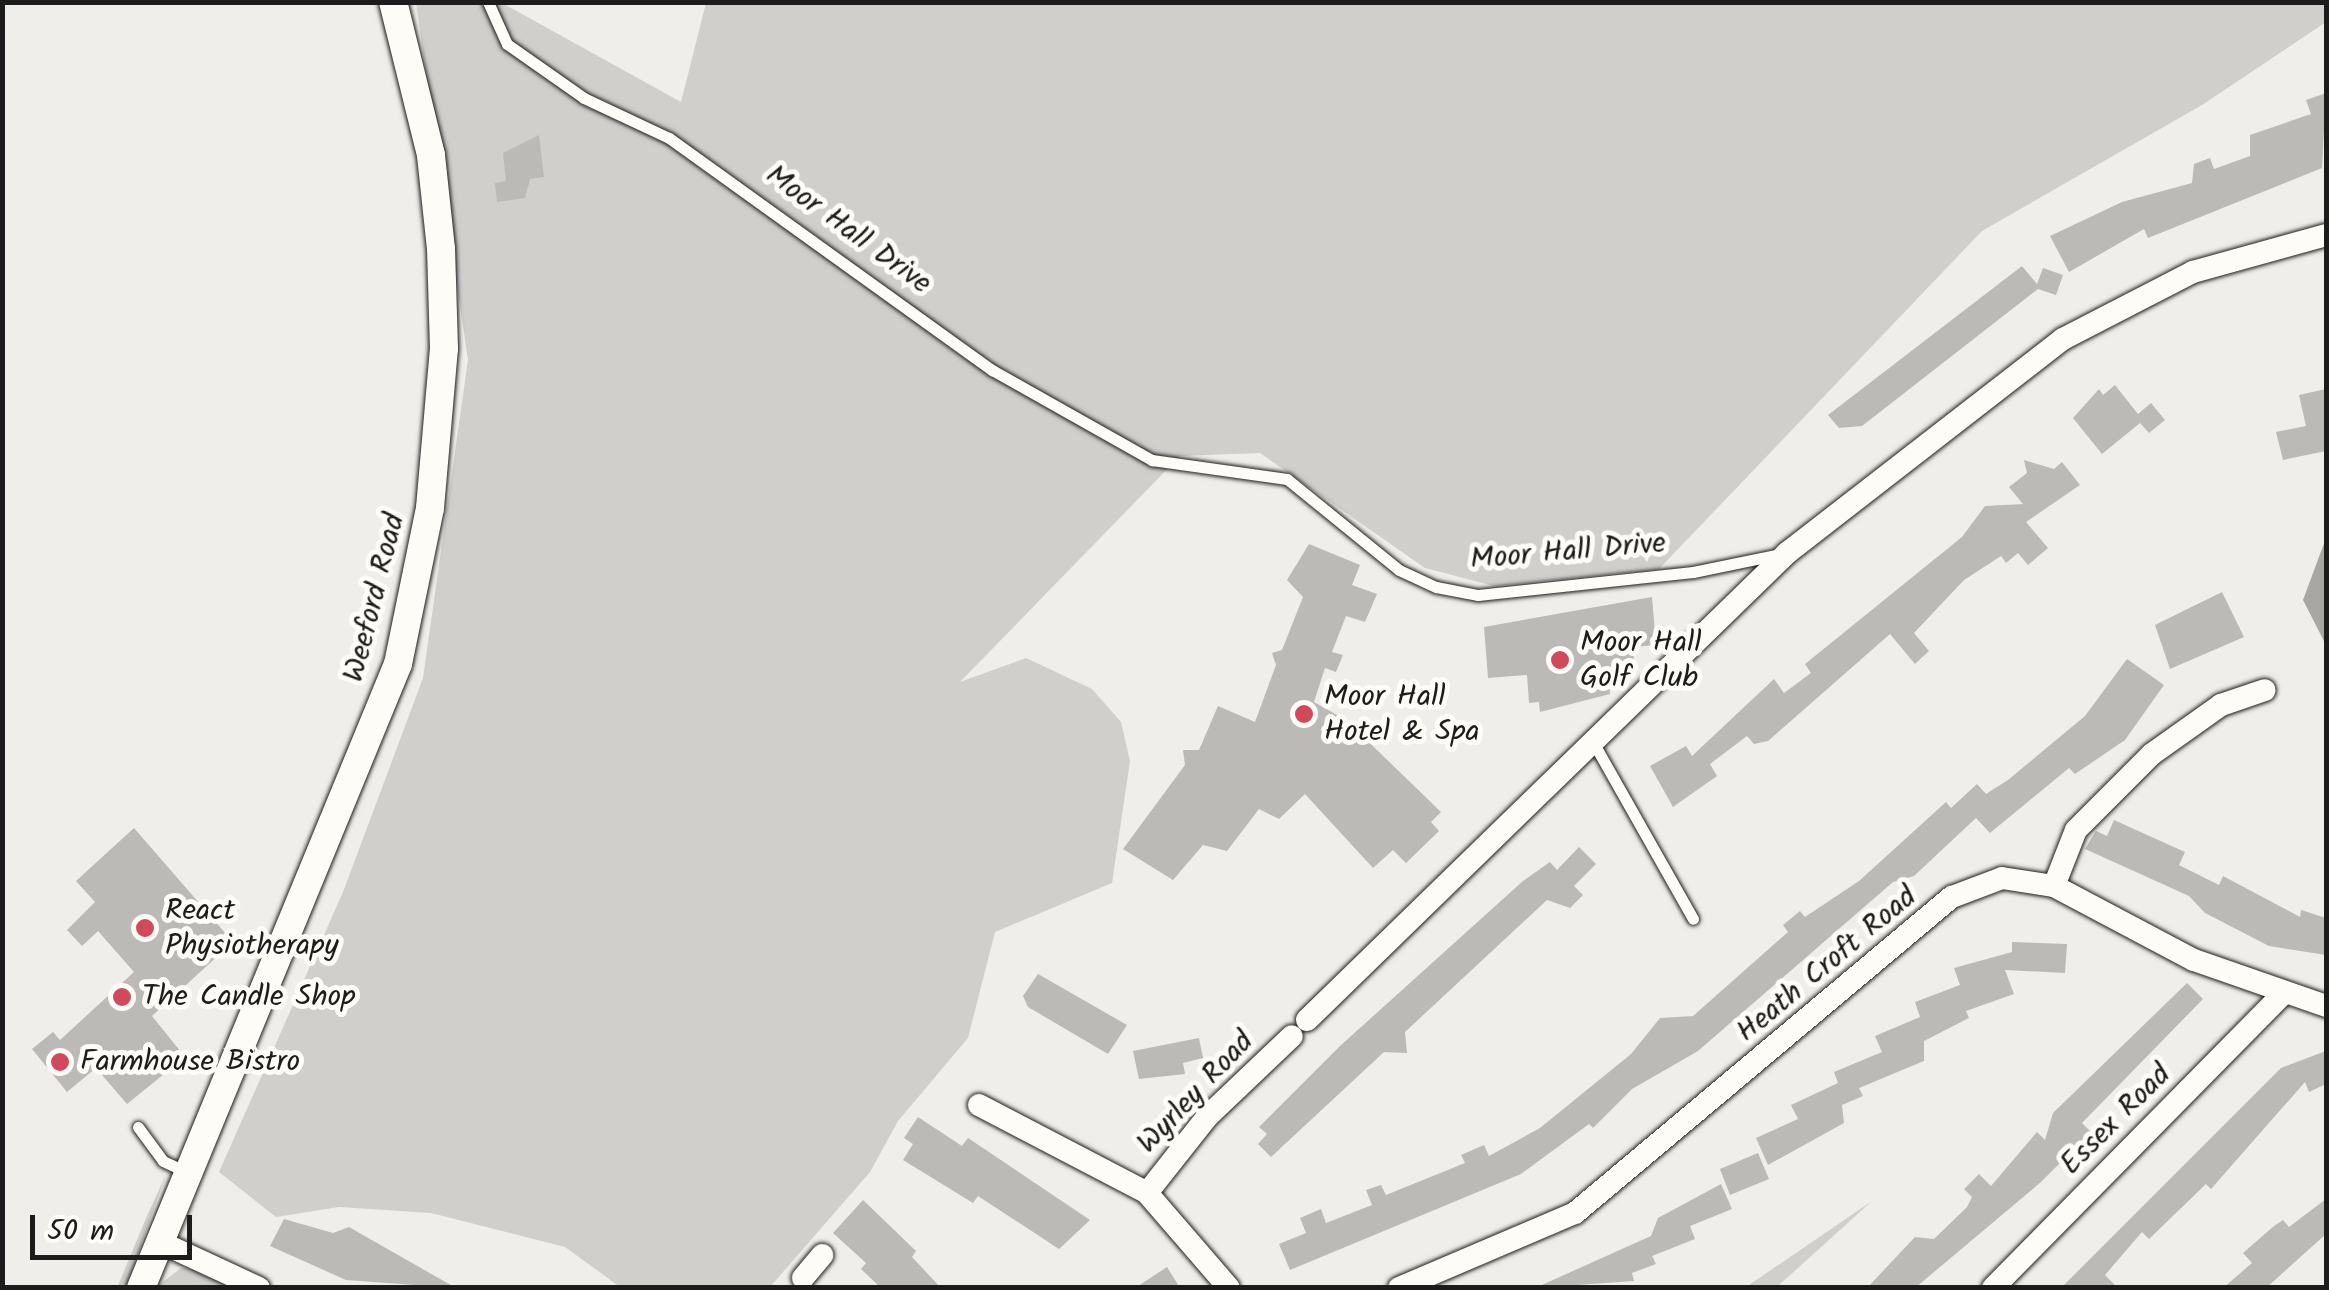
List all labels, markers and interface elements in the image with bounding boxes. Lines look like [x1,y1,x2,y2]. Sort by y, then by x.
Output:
street label: Moor Hall Drive [758,158,938,302]
street label: Weeford Road [337,510,413,686]
street label: Moor Hall Drive [1469,526,1667,578]
place label: Moor Hall Golf Club [1580,625,1702,696]
marker: Moor Hall Golf Club [1549,649,1571,671]
place label: Moor Hall Hotel & Spa [1324,679,1480,750]
marker: Moor Hall Hotel & Spa [1293,703,1315,725]
street label: Heath Croft Road [1730,879,1924,1051]
place label: React Physiotherapy [165,893,339,964]
marker: React Physiotherapy [134,917,156,939]
place label: The Candle Shop [142,979,355,1015]
marker: The Candle Shop [111,986,133,1008]
street label: Wyrley Road [1130,1024,1262,1162]
place label: Farmhouse Bistro [80,1044,300,1080]
marker: Farmhouse Bistro [49,1051,71,1073]
street label: Essex Road [2053,1057,2179,1183]
scale bar [35,1195,198,1257]
text: 50 m [47,1208,114,1256]

